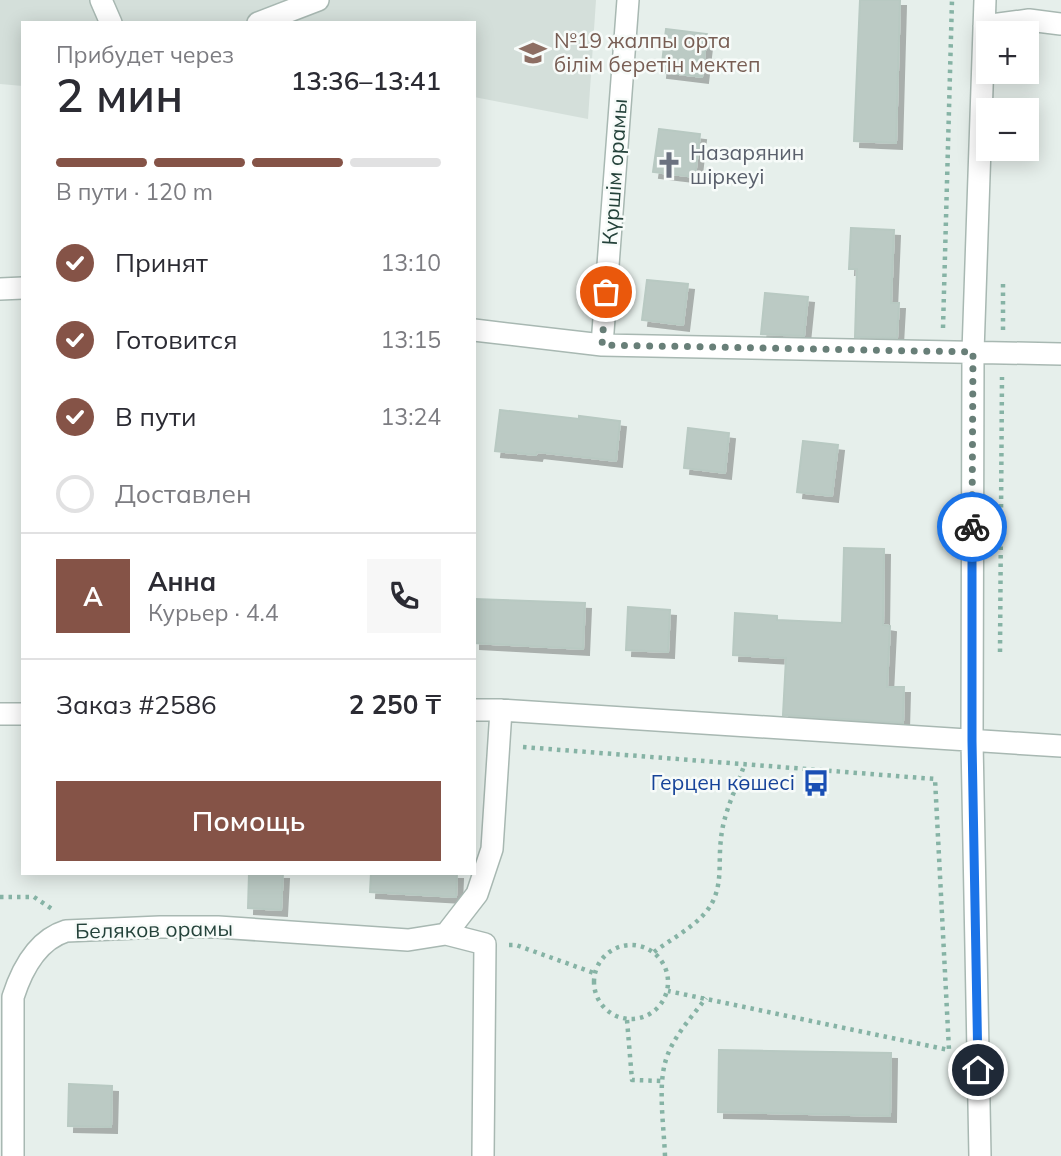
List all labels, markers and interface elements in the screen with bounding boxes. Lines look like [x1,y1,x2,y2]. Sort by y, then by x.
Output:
map controls [976,21,1039,161]
button: + [976,21,1039,84]
place label: №19 жалпы орта білім беретін мектеп [554,27,760,77]
school or university icon: №19 жалпы орта білім беретін мектеп [518,38,548,68]
text: Прибудет через [56,40,234,69]
text: 13:36–13:41 [291,64,441,97]
text: 2 мин [56,66,183,124]
street label: Күршім орамы [596,98,632,246]
button: − [976,98,1039,161]
place label: Назарянин шіркеуі [690,139,804,189]
church icon: Назарянин шіркеуі [654,150,684,180]
text: В пути · 120 m [56,177,213,206]
icon: check [56,244,94,282]
text: Принят [115,246,208,279]
text: 13:10 [381,248,441,277]
pin [576,262,636,322]
icon: bag [587,273,625,311]
icon: check [56,321,94,359]
text: Готовится [115,323,238,356]
text: 13:15 [381,325,441,354]
icon: check [56,398,94,436]
text: В пути [115,400,196,433]
text: 13:24 [381,402,441,431]
text: Доставлен [115,477,252,510]
courier [937,492,1007,562]
icon: bike [953,508,991,546]
button: phone [367,559,441,633]
text: Анна [148,565,216,598]
text: А [83,580,103,613]
text: Курьер · 4.4 [148,598,279,627]
text: Заказ #2586 [56,688,217,721]
text: 2 250 ₸ [349,688,441,721]
bus stop icon: Герцен көшесі [801,768,831,798]
place label: Герцен көшесі [651,769,795,795]
button: Помощь [56,781,441,861]
street label: Беляков орамы [75,915,233,943]
pin [948,1040,1008,1100]
icon: home [959,1051,997,1089]

